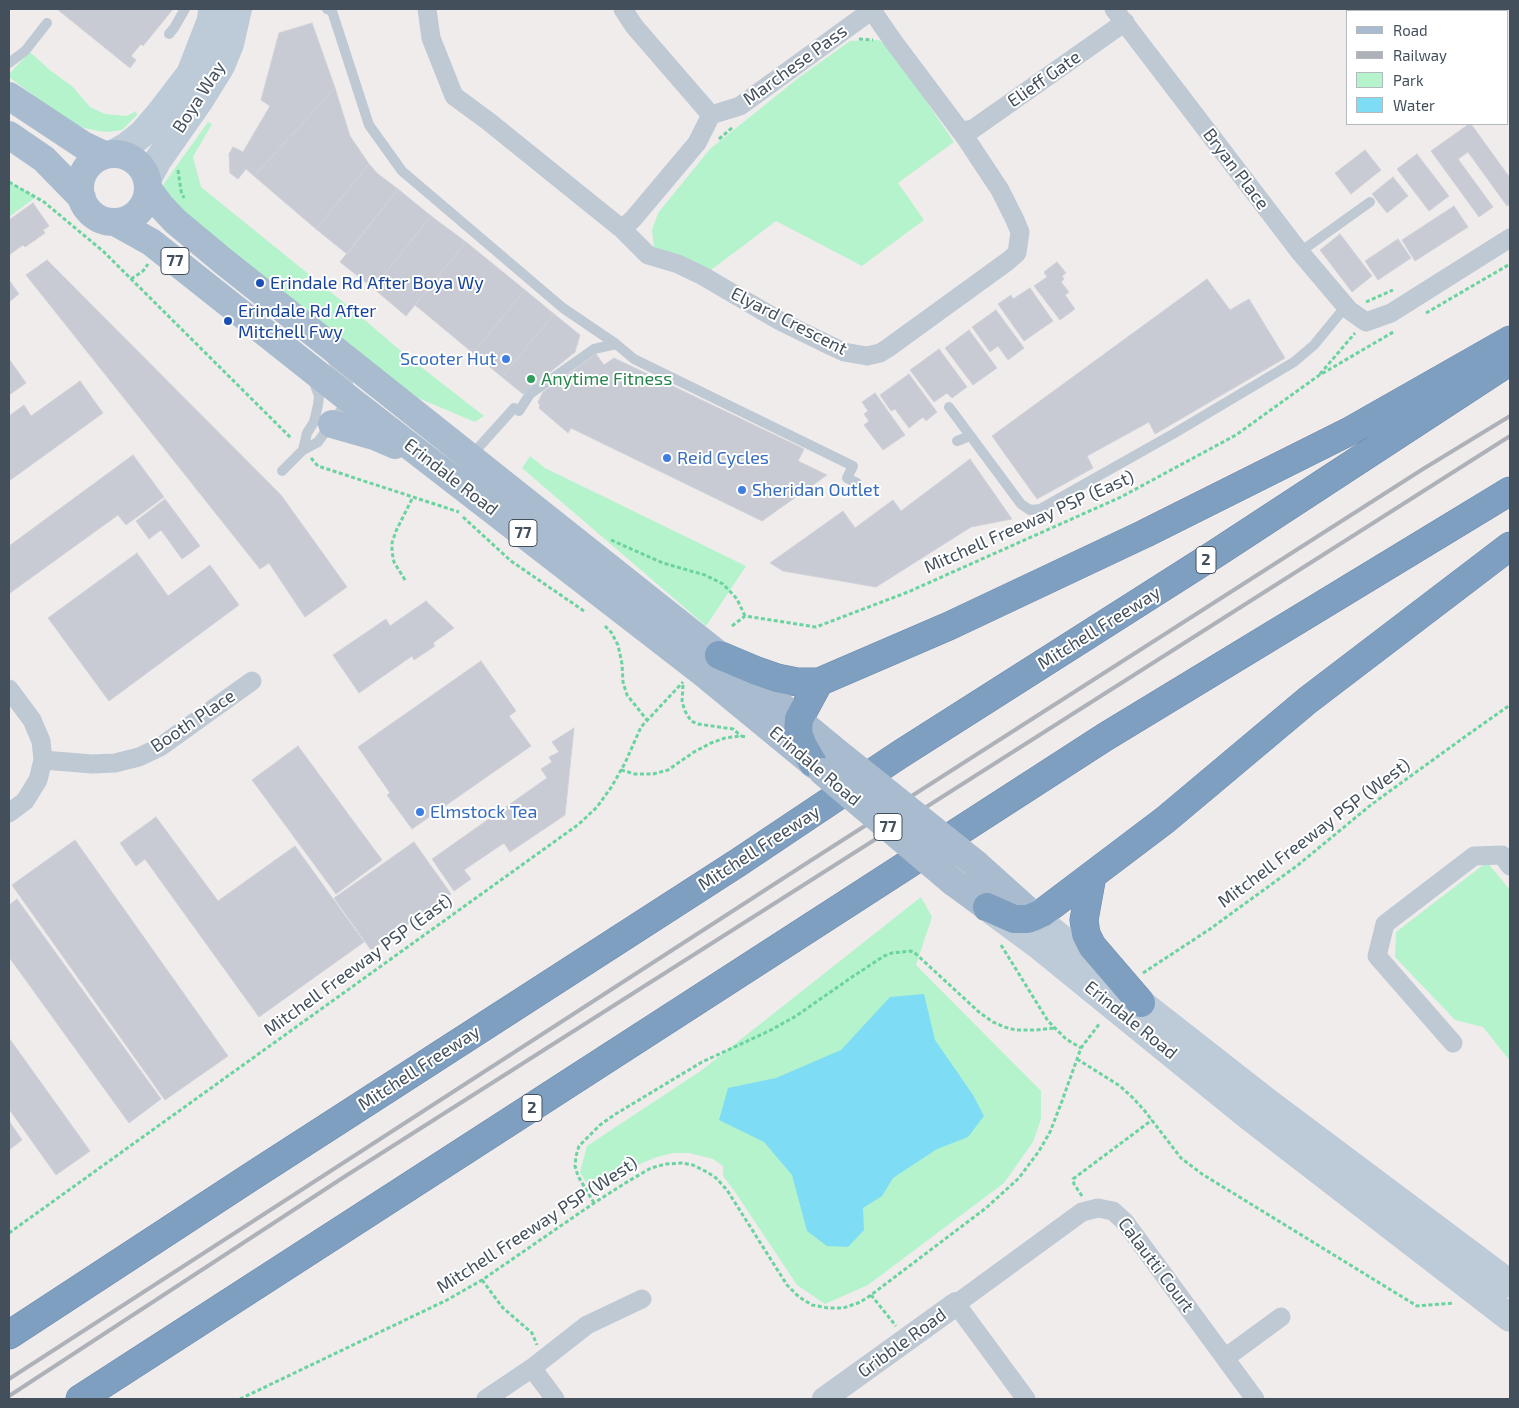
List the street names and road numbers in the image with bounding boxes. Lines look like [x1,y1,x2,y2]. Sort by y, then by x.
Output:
street label: Marchese Pass [739,20,851,110]
street label: Elieff Gate [1003,46,1085,112]
street label: Boya Way [168,57,230,137]
street label: Bryan Place [1198,124,1274,214]
road number: 77 [161,248,189,274]
street label: Elyard Crescent [727,282,851,360]
street label: Erindale Road [400,434,502,520]
street label: Mitchell Freeway PSP (East) [921,466,1137,578]
road number: 77 [509,520,537,546]
road number: 2 [1196,546,1216,574]
street label: Mitchell Freeway [1034,582,1164,674]
street label: Booth Place [147,685,239,757]
street label: Erindale Road [765,721,865,811]
street label: Mitchell Freeway PSP (West) [1214,754,1414,912]
street label: Mitchell Freeway [694,801,824,895]
road number: 77 [874,814,902,840]
street label: Mitchell Freeway PSP (East) [260,889,456,1041]
street label: Erindale Road [1080,976,1182,1064]
street label: Mitchell Freeway [354,1021,484,1115]
road number: 2 [522,1094,542,1122]
street label: Mitchell Freeway PSP (West) [433,1152,641,1298]
street label: Calautti Court [1113,1214,1199,1316]
street label: Gribble Road [854,1304,950,1382]

